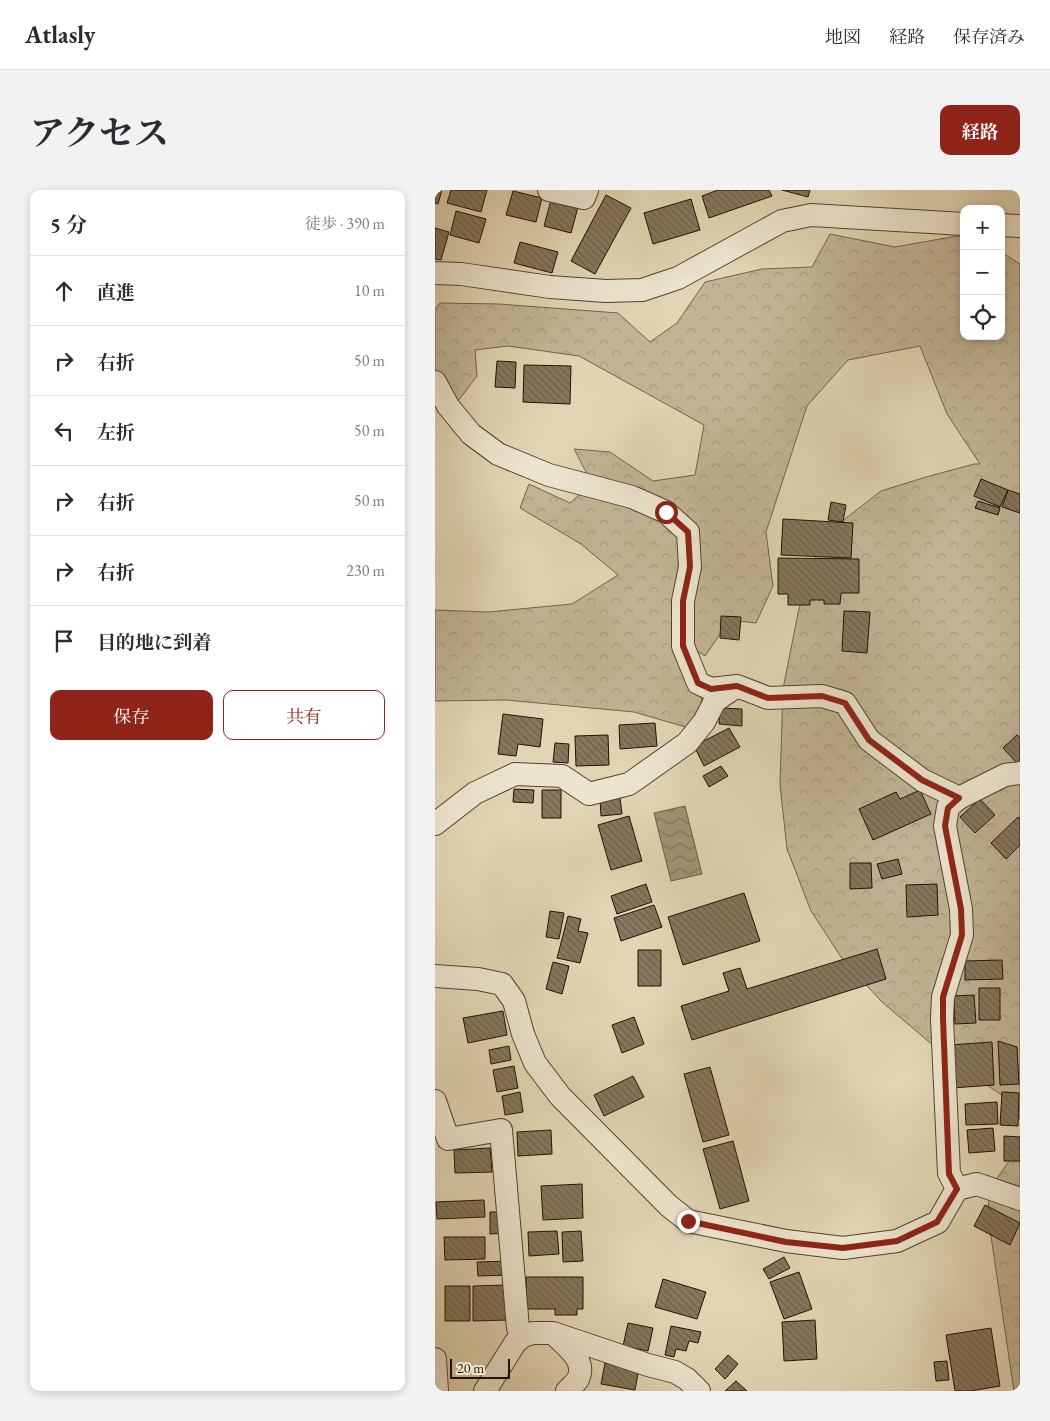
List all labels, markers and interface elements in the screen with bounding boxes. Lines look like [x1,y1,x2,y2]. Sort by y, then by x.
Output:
text: Atlasly [25,19,95,50]
text: 地図 [825,25,861,48]
text: 経路 [889,25,925,48]
text: 保存済み [953,25,1025,48]
button: 経路 [940,105,1020,155]
text: アクセス [30,110,169,155]
map controls [960,205,1005,340]
button: + [960,205,1005,250]
text: 5 分 [50,211,87,238]
text: 徒歩 · 390 m [305,213,385,234]
button: − [960,250,1005,295]
icon: ahead [50,277,78,305]
text: 直進 [97,280,135,305]
text: 10 m [354,280,385,301]
button: locate [960,295,1005,340]
icon: right [50,347,78,375]
text: 右折 [97,350,135,375]
text: 50 m [354,350,385,371]
icon: left [50,417,78,445]
text: 左折 [97,420,135,445]
text: 50 m [354,420,385,441]
icon: right [50,487,78,515]
text: 右折 [97,490,135,515]
text: 50 m [354,490,385,511]
route start [655,501,678,524]
icon: right [50,557,78,585]
text: 右折 [97,560,135,585]
text: 230 m [346,560,385,581]
icon: arrive [50,627,78,655]
text: 目的地に到着 [97,630,211,655]
button: 保存 [50,690,213,740]
button: 共有 [223,690,385,740]
route end [677,1210,700,1233]
scale bar [450,1356,510,1379]
text: 20 m [457,1359,484,1377]

